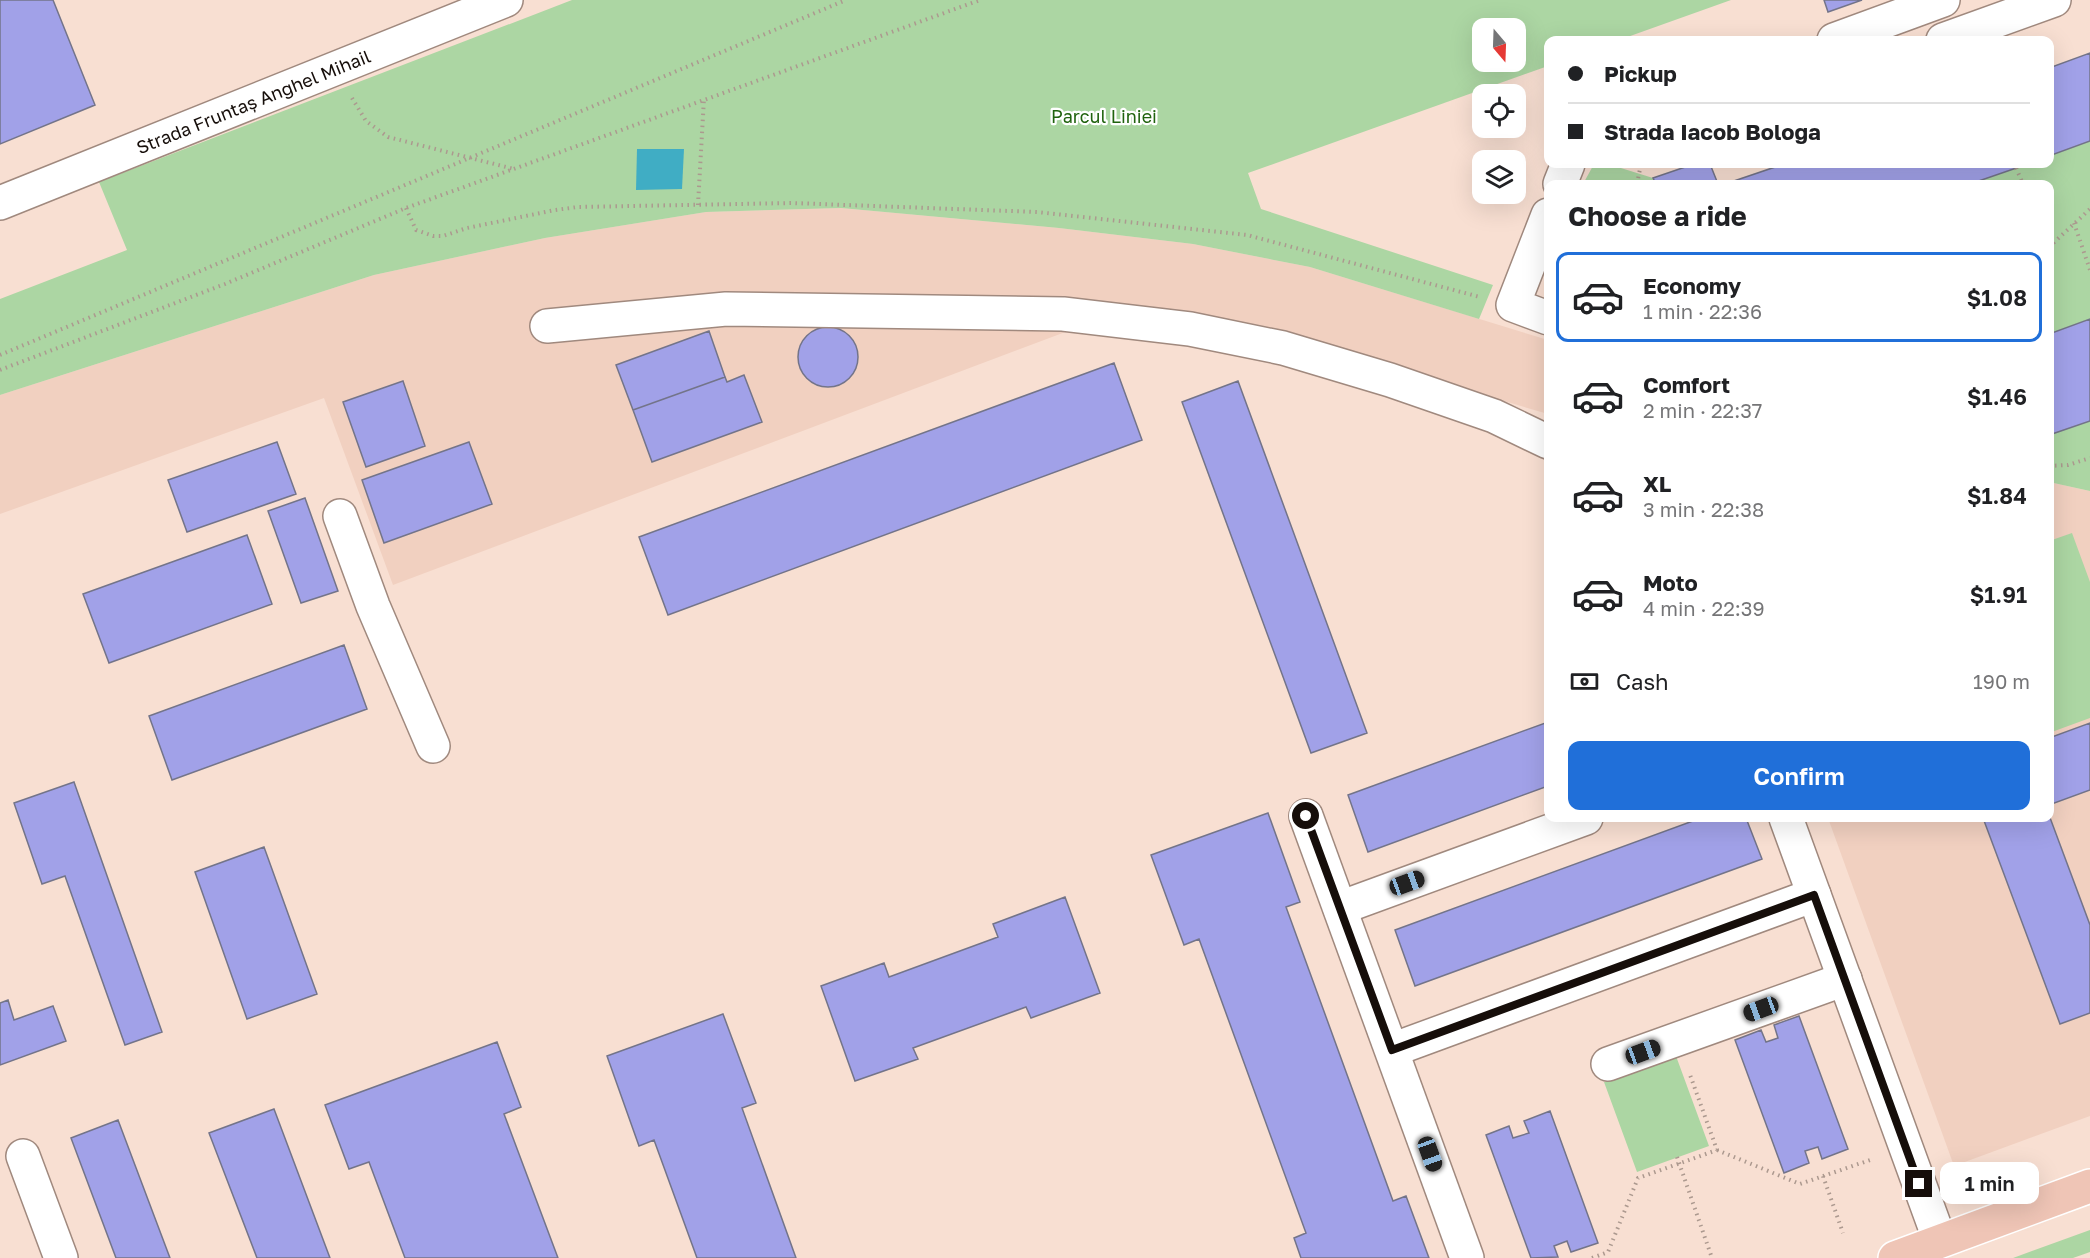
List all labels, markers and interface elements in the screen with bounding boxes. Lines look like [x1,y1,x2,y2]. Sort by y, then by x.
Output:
north arrow [1472,18,1526,72]
map controls [1472,18,1526,204]
street label: Strada Fruntaș Anghel Mihail [133,44,374,158]
text: Pickup [1604,60,1677,87]
button: locate [1472,84,1526,138]
park label: Parcul Liniei [1051,105,1157,127]
text: Strada Iacob Bologa [1604,118,1821,145]
button: layers [1472,150,1526,204]
text: Choose a ride [1568,200,1747,232]
icon: car [1571,270,1625,324]
text: Economy [1643,272,1741,299]
text: $1.08 [1967,284,2027,311]
text: 1 min · 22:36 [1643,299,1762,323]
icon: car [1571,369,1625,423]
text: Comfort [1643,371,1730,398]
text: $1.46 [1967,383,2027,410]
text: 2 min · 22:37 [1643,398,1762,422]
icon: car [1571,468,1625,522]
text: XL [1643,470,1671,497]
text: $1.84 [1967,482,2027,509]
text: 3 min · 22:38 [1643,497,1764,521]
icon: car [1571,567,1625,621]
text: Moto [1643,569,1698,596]
text: $1.91 [1970,581,2027,608]
text: 4 min · 22:39 [1643,596,1765,620]
icon: cash [1568,665,1601,698]
text: Cash [1616,668,1669,695]
text: 190 m [1973,669,2030,693]
button: Confirm [1568,741,2030,810]
route start [1292,802,1319,829]
car [1387,868,1427,898]
car [1741,994,1781,1024]
car [1623,1037,1663,1067]
car [1415,1134,1445,1174]
callout: 1 min [1940,1163,2039,1205]
route end [1905,1170,1932,1197]
text: 1 min [1964,1171,2015,1195]

